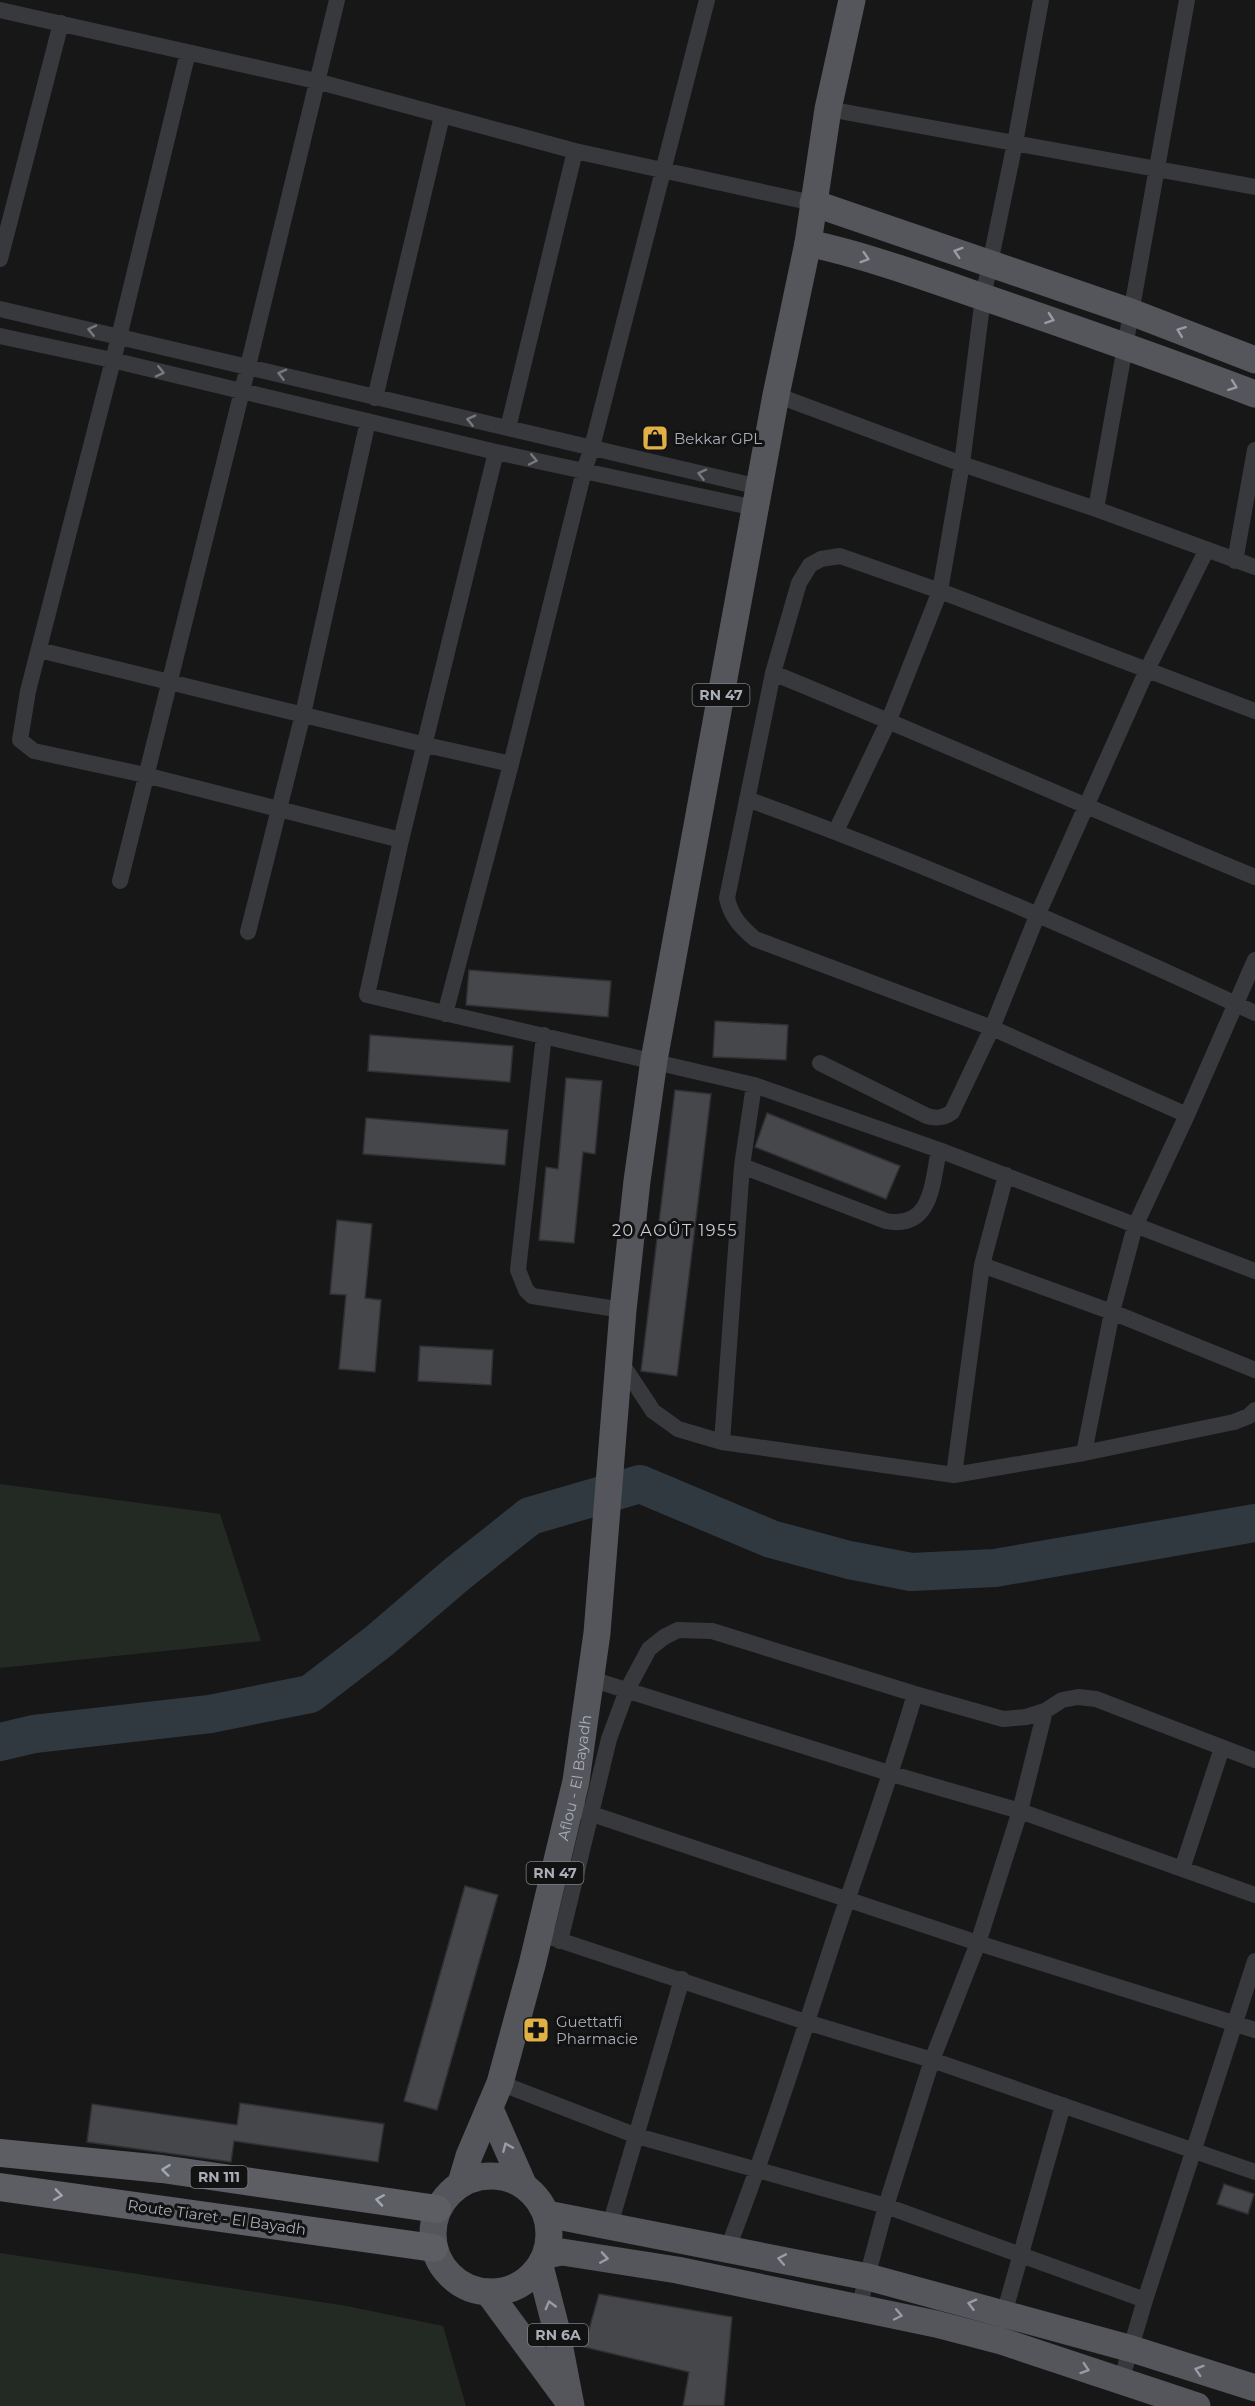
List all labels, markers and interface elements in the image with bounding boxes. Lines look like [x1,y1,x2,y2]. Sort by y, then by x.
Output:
one-way arrow [953,247,964,259]
one-way arrow [859,251,870,263]
one-way arrow [1044,312,1054,325]
one-way arrow [87,325,97,338]
one-way arrow [1176,326,1187,339]
one-way arrow [154,364,164,377]
one-way arrow [277,369,287,382]
one-way arrow [1227,379,1238,391]
one-way arrow [466,414,476,427]
shop icon: Bekkar GPL [640,423,670,453]
place label: Bekkar GPL [674,429,762,448]
one-way arrow [528,453,538,466]
one-way arrow [697,468,707,481]
road number: RN 47 [692,684,750,706]
district label: 20 AOÛT 1955 [612,1221,738,1240]
street label: Aflou - El Bayadh [553,1713,595,1842]
road number: RN 47 [526,1862,584,1884]
place label: Guettatfi Pharmacie [556,2012,638,2048]
pharmacy icon: Guettatfi Pharmacie [521,2015,551,2045]
one-way arrow [502,2142,514,2153]
one-way arrow [161,2164,170,2176]
road number: RN 111 [190,2166,248,2188]
one-way arrow [53,2189,63,2201]
street label: Route Tiaret - El Bayadh [127,2195,307,2239]
one-way arrow [375,2195,384,2207]
one-way arrow [599,2252,608,2264]
one-way arrow [777,2253,787,2266]
one-way arrow [967,2299,978,2311]
one-way arrow [545,2301,558,2311]
one-way arrow [893,2308,903,2321]
road number: RN 6A [528,2324,588,2346]
one-way arrow [1079,2362,1090,2374]
one-way arrow [1194,2365,1205,2378]

